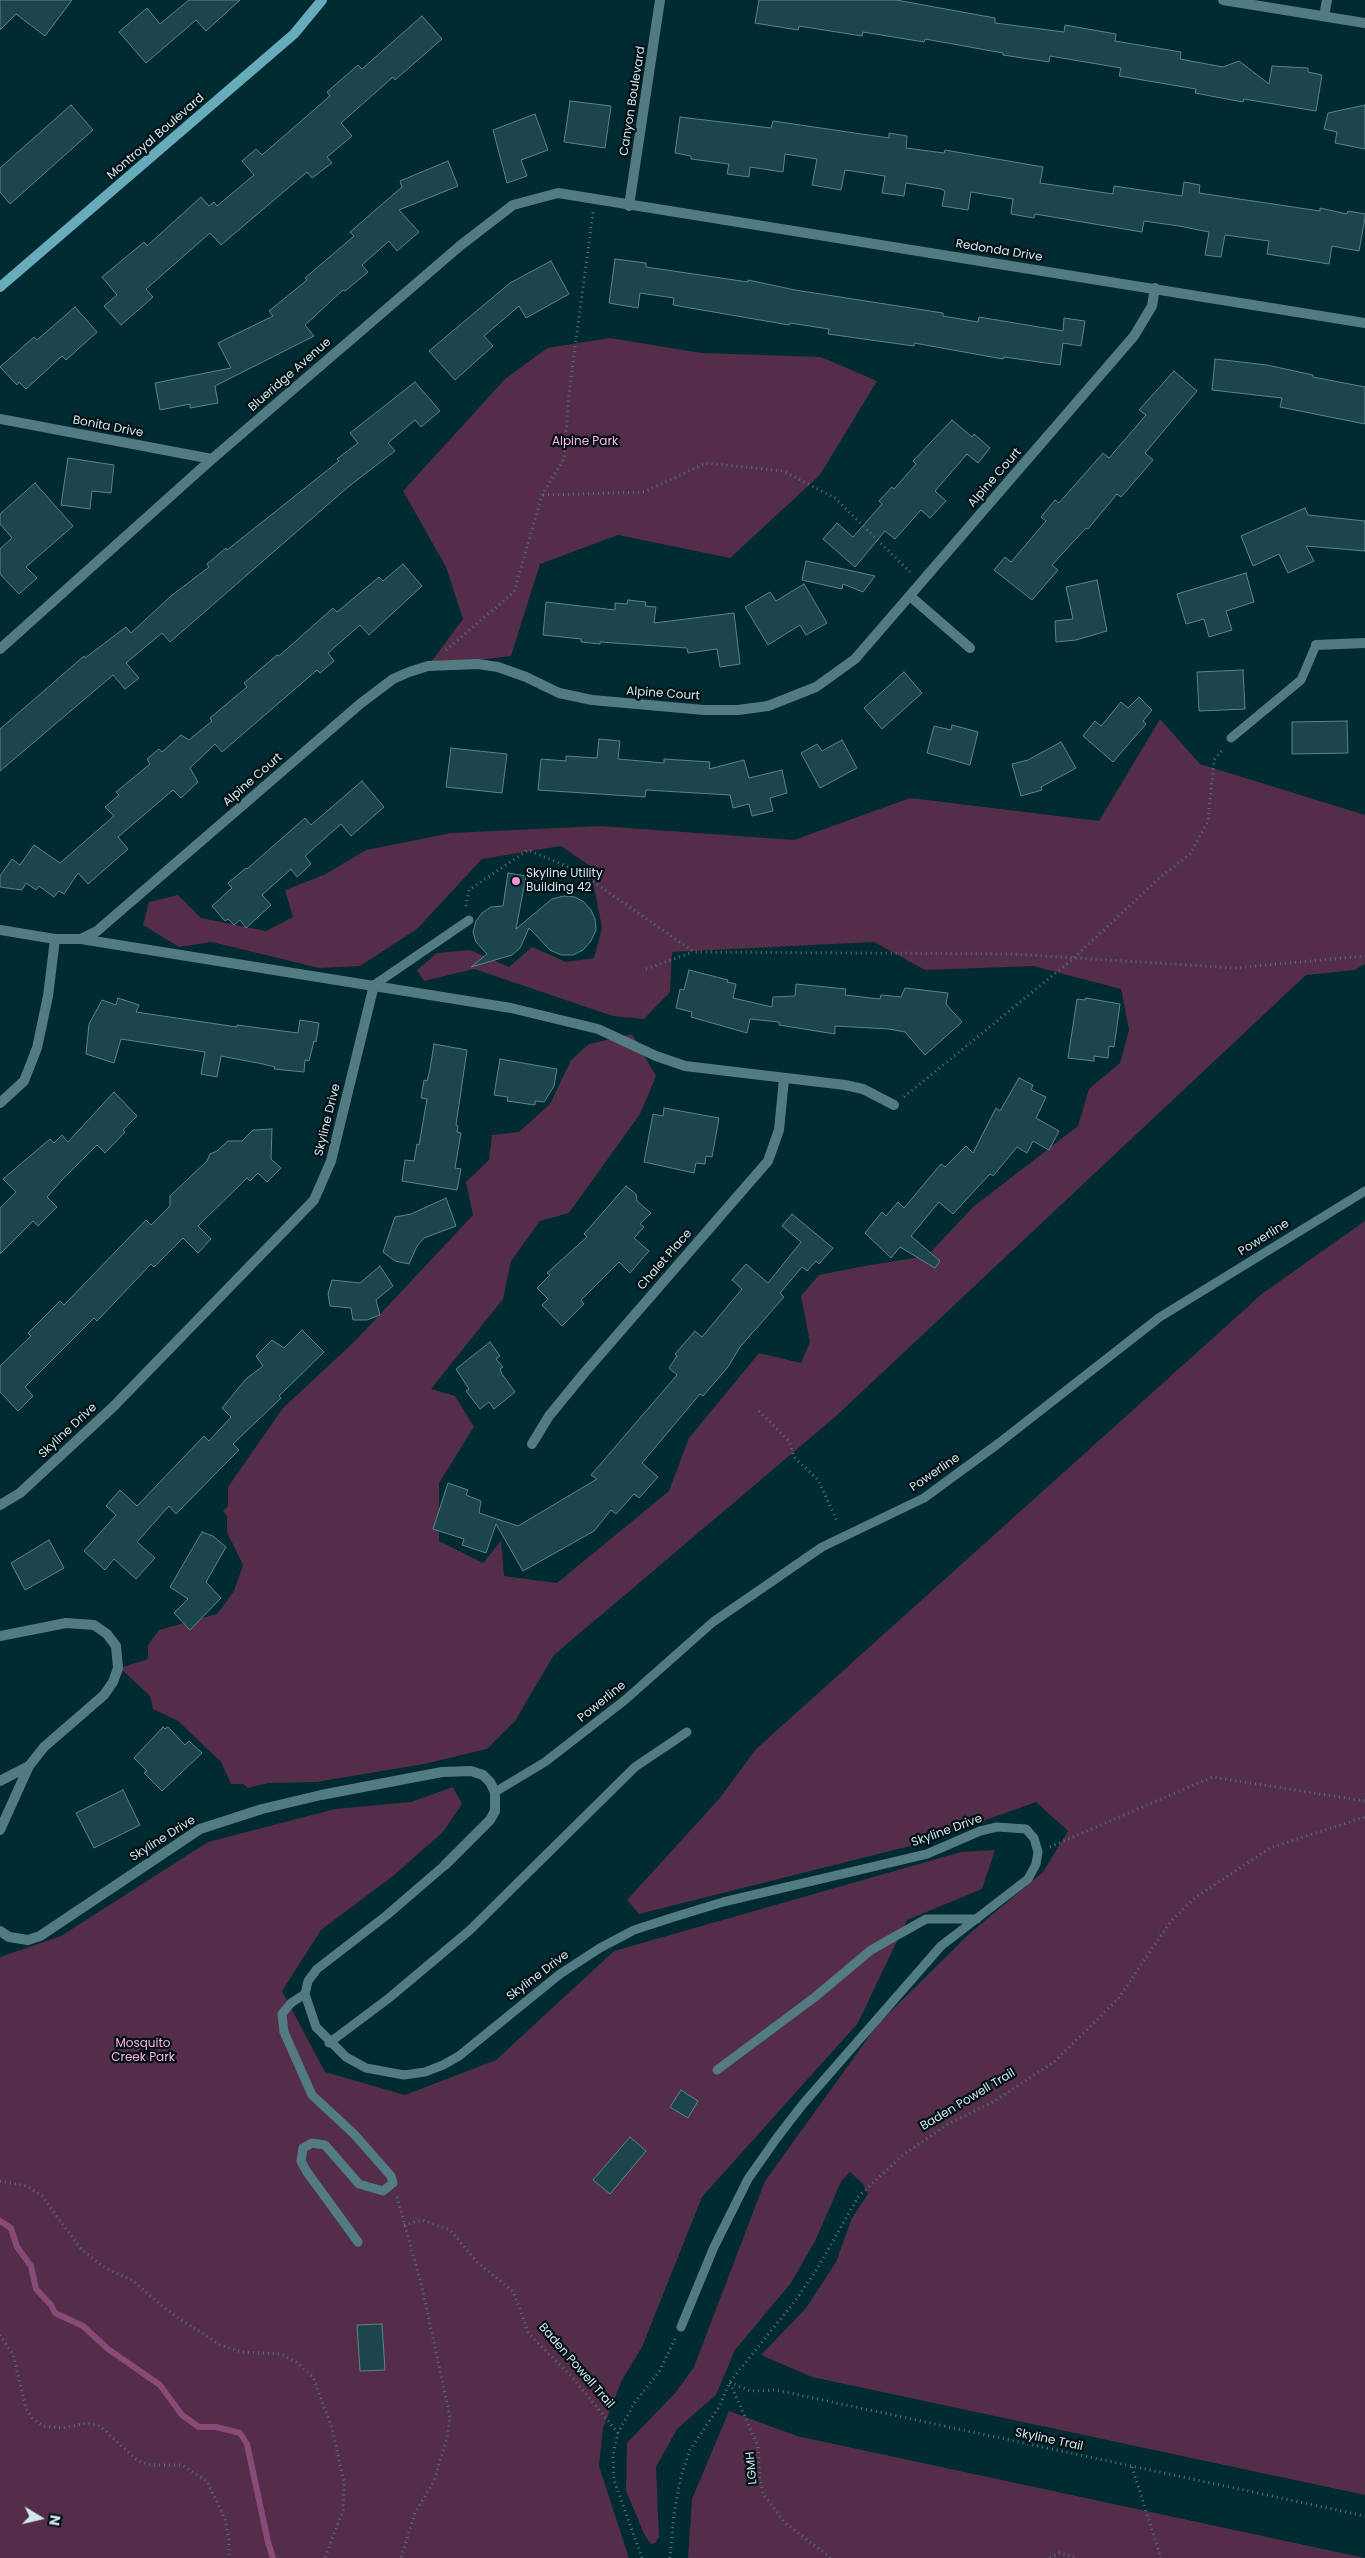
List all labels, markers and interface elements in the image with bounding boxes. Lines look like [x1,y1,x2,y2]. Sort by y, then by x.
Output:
street label: Canyon Boulevard [617,45,649,157]
street label: Montroyal Boulevard [105,91,207,183]
street label: Redonda Drive [955,237,1043,265]
street label: Blueridge Avenue [246,335,334,415]
street label: Bonita Drive [72,413,144,441]
park label: Alpine Park [552,435,618,449]
street label: Alpine Court [965,445,1025,511]
street label: Alpine Court [626,684,700,704]
street label: Alpine Court [220,750,286,810]
place label: Skyline Utility Building 42 [526,867,603,895]
marker: Skyline Utility Building 42 [510,875,522,887]
street label: Skyline Drive [312,1082,344,1158]
street label: Powerline [1236,1217,1292,1259]
street label: Chalet Place [635,1227,695,1293]
street label: Skyline Drive [36,1400,100,1462]
street label: Powerline [907,1451,963,1495]
street label: Powerline [575,1678,629,1726]
street label: Skyline Drive [910,1812,984,1850]
street label: Skyline Drive [128,1813,198,1865]
street label: Skyline Drive [504,1948,572,2004]
park label: Mosquito Creek Park [111,2037,175,2065]
street label: Baden Powell Trail [918,2066,1018,2134]
street label: Baden Powell Trail [535,2321,617,2411]
street label: Skyline Trail [1014,2426,1084,2454]
street label: LGMH [743,2451,761,2485]
north arrow [15,2493,65,2543]
text: N [44,2514,66,2527]

